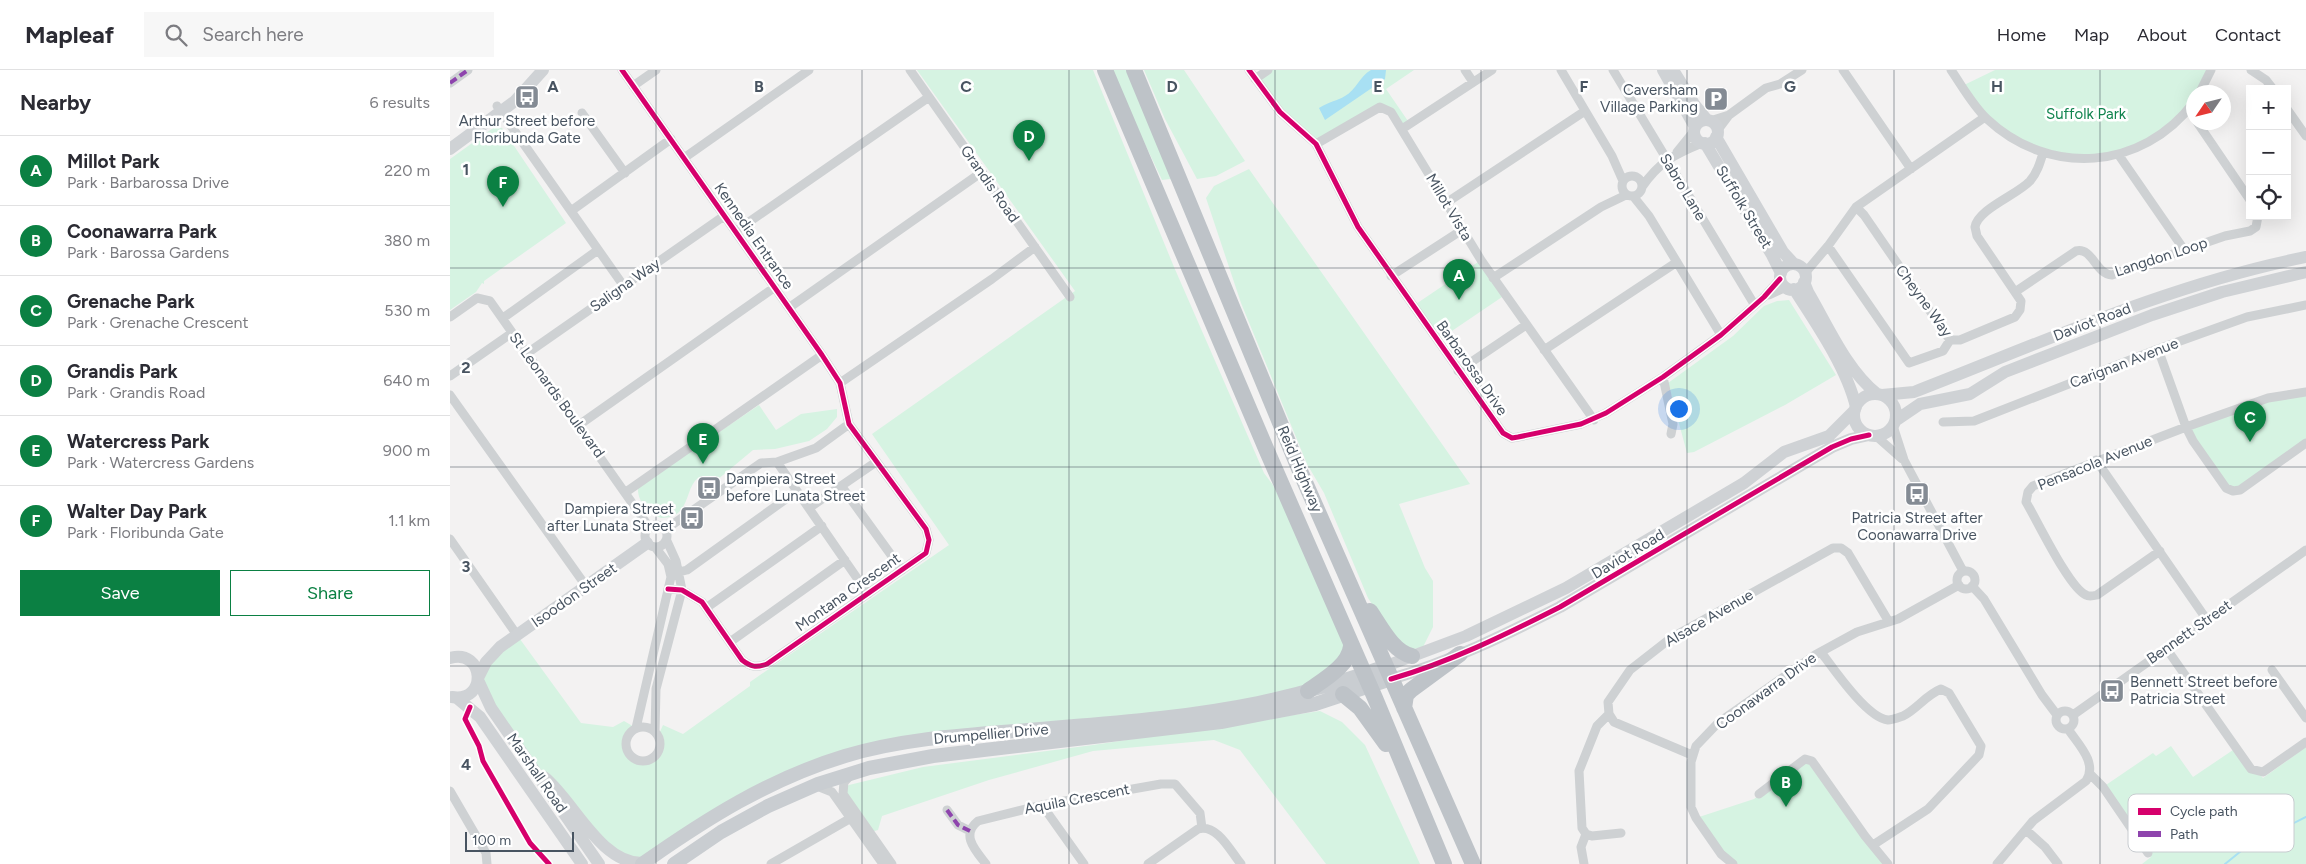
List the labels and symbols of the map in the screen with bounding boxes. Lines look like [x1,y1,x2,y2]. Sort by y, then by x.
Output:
text: A [547,77,559,96]
text: B [754,77,764,96]
text: C [960,77,972,96]
text: D [1166,77,1178,96]
text: E [1373,77,1383,96]
text: F [1580,77,1589,96]
text: G [1784,77,1796,96]
text: H [1991,77,2003,96]
place label: Caversham Village Parking [1600,81,1698,116]
bus stop icon: Arthur Street before Floribunda Gate [514,84,540,110]
north arrow [2186,85,2231,130]
parking icon: Caversham Village Parking [1703,86,1729,112]
park label: Suffolk Park [2046,105,2127,123]
place label: Arthur Street before Floribunda Gate [459,112,595,147]
pin: D [1013,120,1045,161]
street label: Grandis Road [957,142,1023,226]
street label: Sabro Lane [1656,150,1710,224]
text: 1 [463,160,469,179]
street label: Suffolk Street [1712,162,1776,252]
pin: F [487,166,519,207]
street label: Millot Vista [1422,170,1476,244]
street label: Kennedia Entrance [710,179,798,293]
street label: Langdon Loop [2112,234,2210,280]
street label: Saligna Way [587,254,664,316]
pin: A [1443,259,1475,300]
street label: Cheyne Way [1892,262,1956,341]
street label: Daviot Road [2051,299,2133,345]
street label: Barbarossa Drive [1432,317,1512,419]
street label: St Leonards Boulevard [505,329,609,461]
street label: Carignan Avenue [2067,334,2181,392]
text: 2 [461,358,471,377]
your location [1666,396,1692,422]
pin: C [2234,401,2266,442]
pin: E [687,423,719,464]
street label: Reid Highway [1274,423,1326,515]
street label: Pensacola Avenue [2035,432,2155,494]
place label: Dampiera Street before Lunata Street [726,470,866,505]
bus stop icon: Dampiera Street before Lunata Street [696,475,722,501]
bus stop icon: Patricia Street after Coonawarra Drive [1904,481,1930,507]
place label: Dampiera Street after Lunata Street [547,500,674,535]
bus stop icon: Dampiera Street after Lunata Street [679,505,705,531]
place label: Patricia Street after Coonawarra Drive [1851,509,1983,544]
street label: Daviot Road [1588,525,1668,583]
street label: Montana Crescent [792,549,904,635]
text: 3 [462,557,471,576]
street label: Isoodon Street [528,559,620,631]
street label: Alsace Avenue [1662,585,1756,651]
street label: Bennett Street [2143,596,2235,668]
street label: Coonawarra Drive [1712,649,1820,733]
place label: Bennett Street before Patricia Street [2130,673,2277,708]
bus stop icon: Bennett Street before Patricia Street [2099,678,2125,704]
street label: Drumpellier Drive [933,720,1049,748]
street label: Marshall Road [503,730,571,816]
text: 4 [461,755,471,774]
pin: B [1770,766,1802,807]
street label: Aquila Crescent [1023,780,1131,818]
legend [2128,794,2294,852]
text: Cycle path [2170,803,2238,820]
text: Path [2170,826,2198,843]
scale bar [465,829,574,852]

